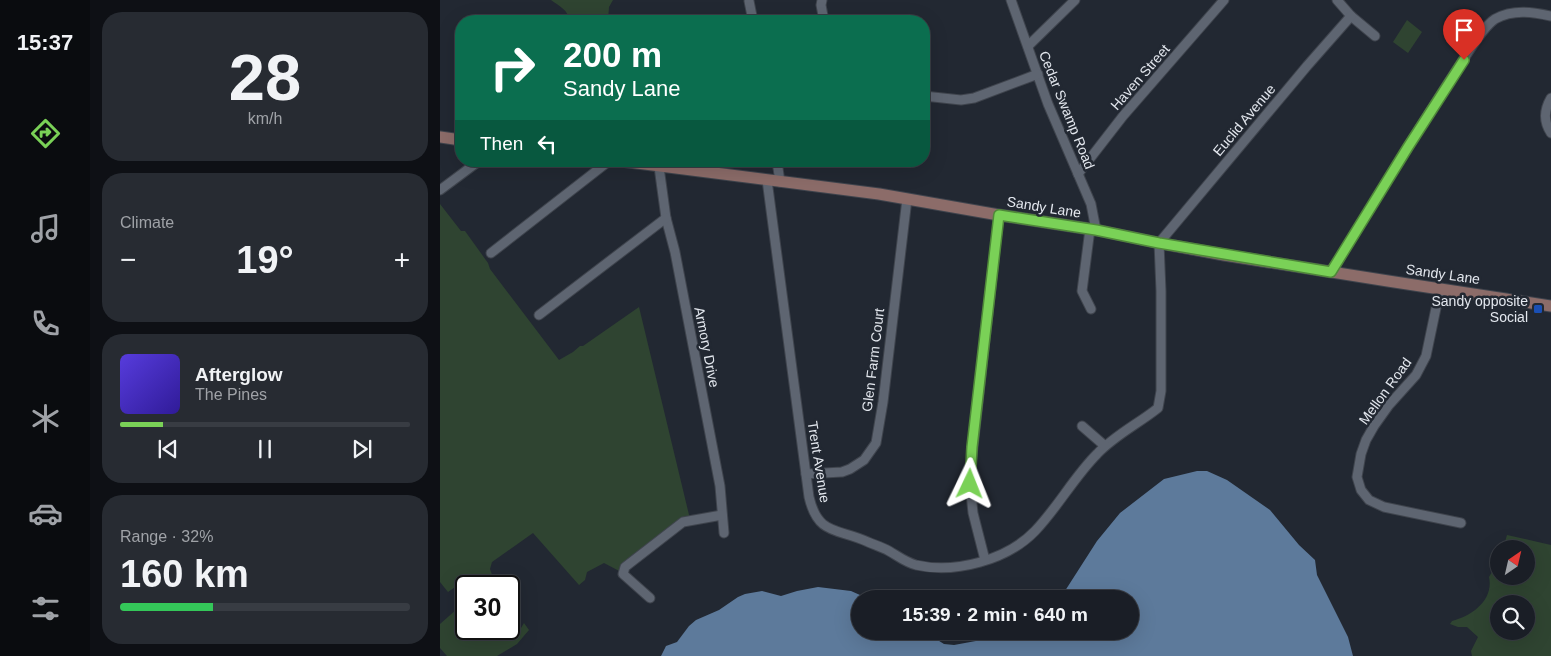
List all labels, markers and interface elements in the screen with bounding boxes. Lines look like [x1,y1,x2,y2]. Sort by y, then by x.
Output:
pin [1443,9,1485,60]
icon: arrive [1450,16,1478,44]
text: 15:37 [17,30,73,55]
icon: right [480,35,545,100]
text: 200 m [563,35,662,74]
text: 28 [229,41,301,114]
street label: Haven Street [1107,41,1173,113]
street label: Cedar Swamp Road [1036,49,1098,171]
text: Sandy Lane [563,76,680,101]
street label: Euclid Avenue [1209,81,1279,159]
text: km/h [248,110,282,127]
icon: directions [28,116,63,151]
icon: left [533,130,561,158]
text: Then [480,133,523,154]
street label: Sandy Lane [1006,193,1082,221]
icon: music [28,211,63,246]
text: Climate [120,214,174,231]
text: 19° [236,239,294,281]
text: − [120,244,136,275]
text: + [394,244,410,275]
street label: Sandy Lane [1405,261,1481,287]
place label: Sandy opposite Social [1431,293,1528,325]
marker: Sandy opposite Social [1532,303,1544,315]
street label: Armory Drive [691,305,723,389]
icon: phone [28,306,63,341]
street label: Glen Farm Court [859,307,887,413]
street label: Mellon Road [1355,354,1415,428]
text: Afterglow [195,364,283,385]
text: The Pines [195,386,267,403]
icon: climate [28,401,63,436]
street label: Trent Avenue [805,420,833,504]
icon: previous [154,435,182,463]
icon: pause [251,435,279,463]
icon: next [348,435,376,463]
position arrow [943,457,995,509]
icon: car [28,496,63,531]
text: Range · 32% [120,528,213,545]
north arrow [1490,540,1535,585]
map controls [1490,540,1535,640]
text: 160 km [120,553,249,595]
speed limit sign: 30 [455,575,520,640]
icon: filters [28,591,63,626]
button: search [1490,595,1535,640]
text: 15:39 · 2 min · 640 m [902,604,1088,625]

